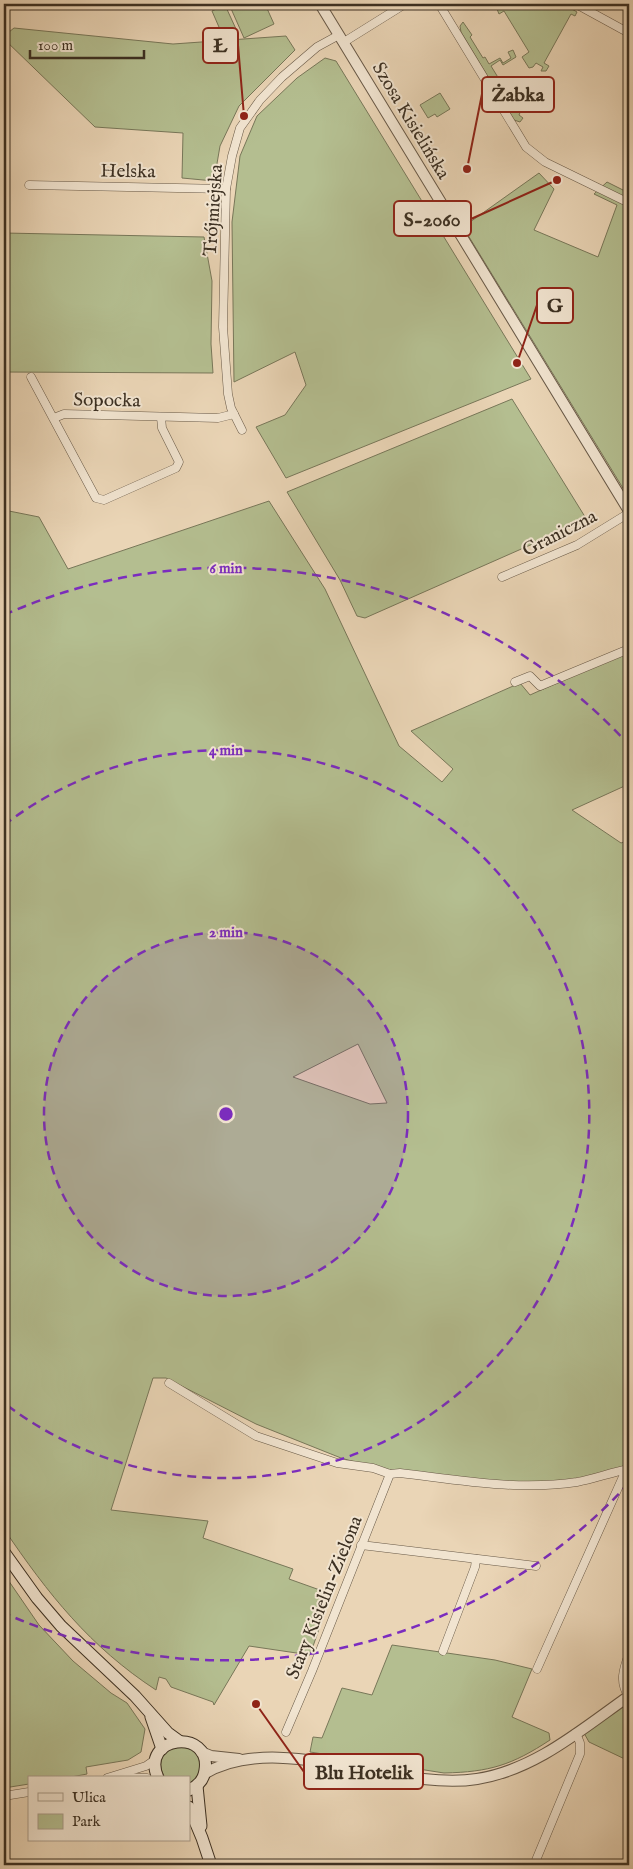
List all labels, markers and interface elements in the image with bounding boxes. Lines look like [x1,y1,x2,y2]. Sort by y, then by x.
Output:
scale bar [30,28,144,60]
callout: Ł [203,28,238,63]
text: Ł [213,34,228,59]
text: 100 m [38,36,74,55]
street label: Szosa Kisielińska [366,58,455,185]
callout: Żabka [482,77,554,112]
text: Żabka [492,83,545,108]
street label: Helska [100,160,156,184]
street label: Trójmiejska [199,163,229,257]
callout: S-2060 [394,201,471,236]
text: S-2060 [403,208,461,233]
callout: G [537,288,573,323]
text: G [547,294,564,319]
street label: Sopocka [73,388,141,414]
street label: Graniczna [518,504,602,563]
text: 6 min [209,559,243,578]
text: 4 min [209,741,243,760]
text: 2 min [209,923,243,942]
centre of rings [217,1105,235,1123]
street label: Stary Kisielin-Zielona [281,1512,369,1683]
callout: Blu Hotelik [304,1754,423,1789]
text: Blu Hotelik [315,1761,415,1786]
legend [28,1776,190,1842]
text: Ulica [72,1788,106,1807]
text: Park [72,1812,102,1831]

